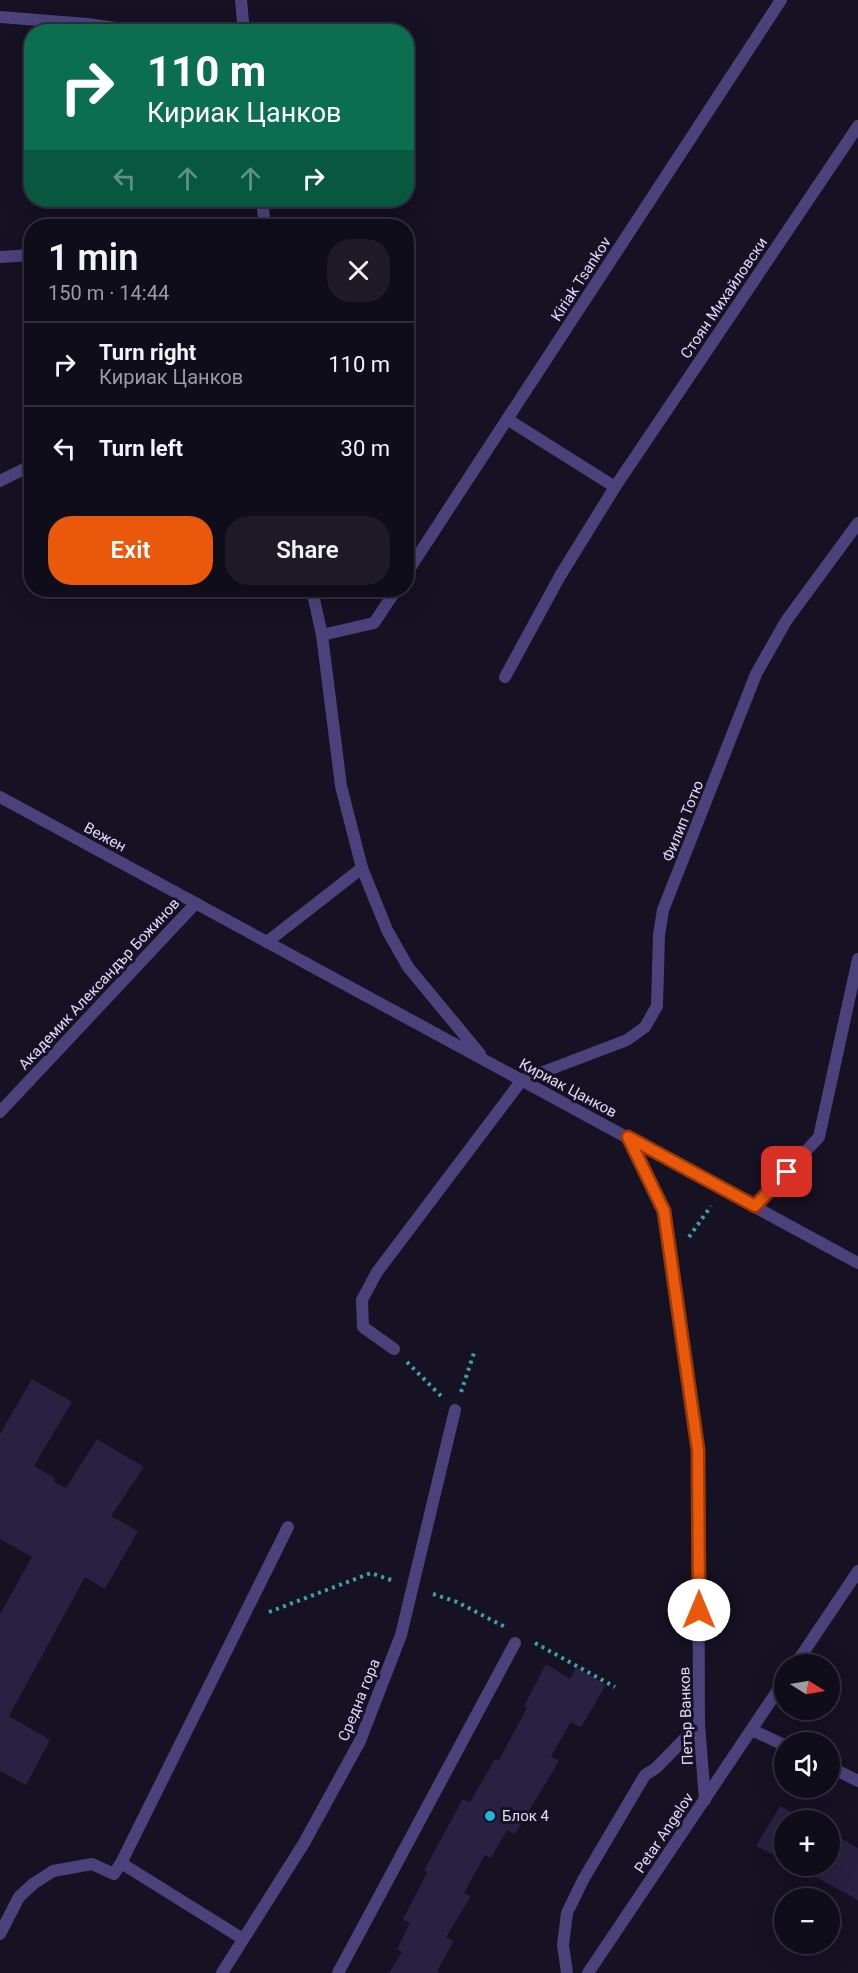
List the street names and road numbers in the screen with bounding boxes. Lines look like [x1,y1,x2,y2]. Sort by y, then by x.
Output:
street label: Kiriak Tsankov [547,234,615,324]
street label: Стоян Михайловски [677,234,771,362]
street label: Филип Тотю [659,778,707,864]
street label: Вежен [81,818,129,856]
street label: Академик Александър Божинов [15,895,183,1073]
street label: Кириак Цанков [516,1055,620,1121]
street label: Средна гора [334,1656,384,1744]
street label: Петър Ванков [675,1666,697,1766]
street label: Petar Angelov [631,1789,697,1877]

